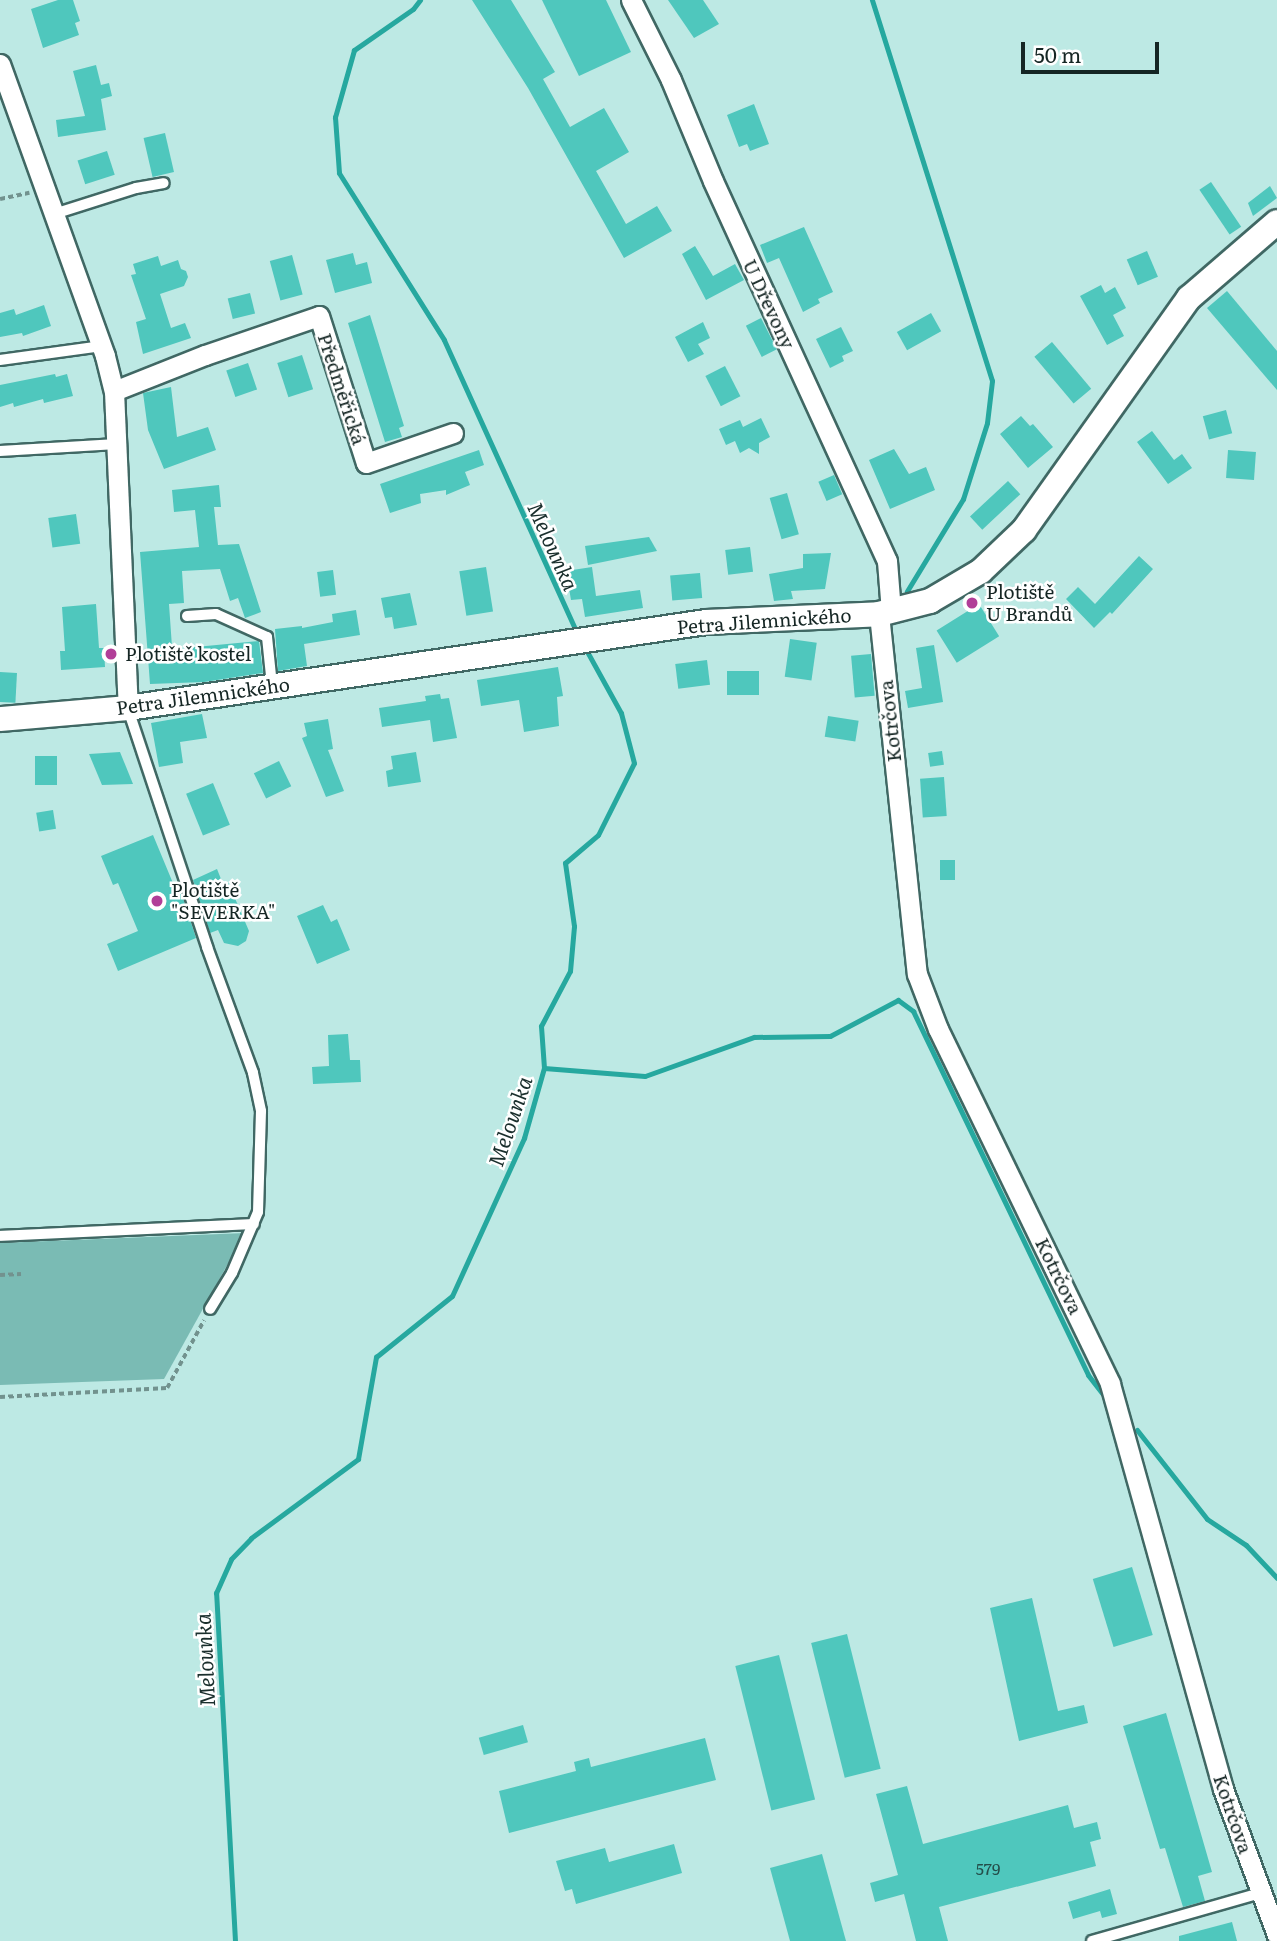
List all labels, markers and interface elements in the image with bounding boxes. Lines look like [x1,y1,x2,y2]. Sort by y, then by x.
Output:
scale bar [1025,28,1163,72]
text: 50 m [1034,38,1081,69]
street label: U Dřevony [738,256,800,352]
street label: Předměřická [313,330,371,448]
water label: Melounka [523,498,585,594]
place label: Plotiště U Brandů [986,581,1073,625]
marker: Plotiště U Brandů [964,595,980,611]
street label: Petra Jilemnického [676,604,852,638]
place label: Plotiště kostel [125,643,251,665]
marker: Plotiště kostel [103,646,119,662]
street label: Petra Jilemnického [115,673,291,719]
street label: Kotrčova [874,679,906,763]
place label: Plotiště "SEVERKA" [171,879,275,923]
marker: Plotiště "SEVERKA" [149,893,165,909]
water label: Melounka [482,1073,536,1169]
street label: Kotrčova [1031,1234,1087,1318]
water label: Melounka [189,1613,219,1707]
street label: Kotrčova [1209,1771,1257,1857]
house number: 579 [976,1858,1000,1878]

